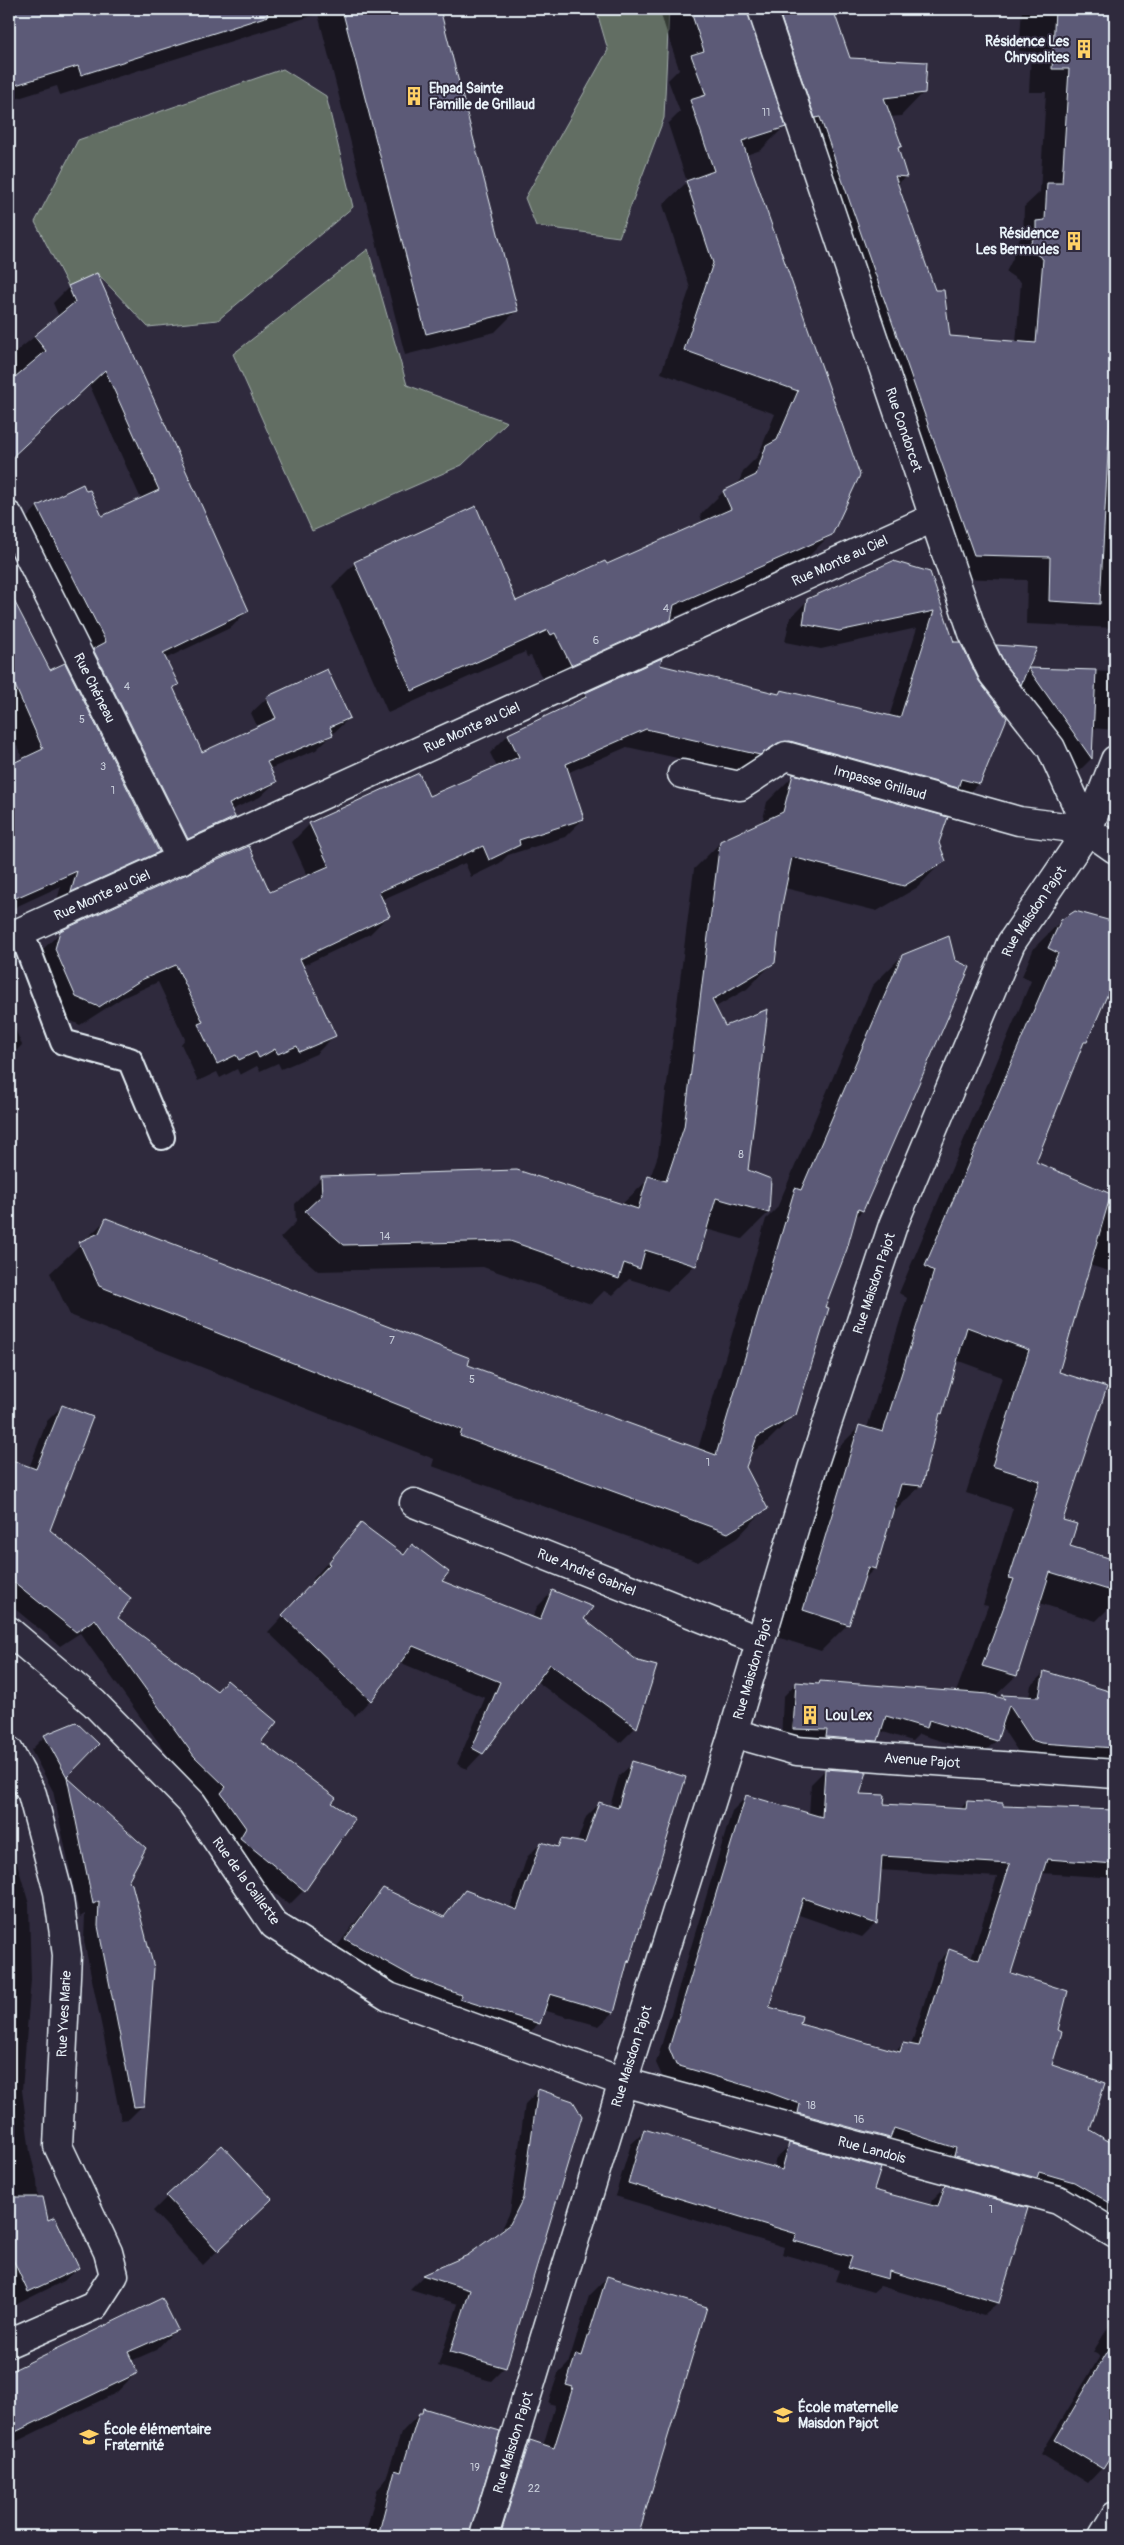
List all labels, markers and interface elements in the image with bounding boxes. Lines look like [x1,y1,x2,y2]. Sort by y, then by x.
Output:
place label: Résidence Les Chrysolites [985,33,1070,66]
building icon: Résidence Les Chrysolites [1073,38,1095,60]
place label: Ehpad Sainte Famille de Grillaud [429,80,535,113]
building icon: Ehpad Sainte Famille de Grillaud [403,85,425,107]
house number: 11 [762,106,770,119]
place label: Résidence Les Bermudes [975,225,1060,258]
building icon: Résidence Les Bermudes [1063,230,1085,252]
street label: Rue Condorcet [882,385,926,474]
street label: Rue Monte au Ciel [789,531,890,590]
house number: 4 [663,602,670,615]
house number: 6 [593,634,599,647]
street label: Rue Chéneau [70,650,119,725]
house number: 4 [124,680,131,693]
street label: Rue Monte au Ciel [421,698,522,756]
house number: 5 [79,713,85,726]
house number: 3 [100,760,106,773]
street label: Impasse Grillaud [832,761,929,803]
house number: 1 [111,784,115,797]
street label: Rue Maisdon Pajot [998,862,1070,959]
street label: Rue Monte au Ciel [51,866,153,924]
house number: 8 [738,1148,744,1161]
house number: 14 [380,1230,391,1243]
street label: Rue Maisdon Pajot [849,1230,898,1336]
house number: 7 [389,1334,395,1347]
house number: 5 [469,1373,475,1386]
house number: 1 [706,1456,710,1469]
street label: Rue André Gabriel [535,1545,639,1599]
street label: Rue Maisdon Pajot [729,1615,776,1722]
building icon: Lou Lex [799,1704,821,1726]
place label: Lou Lex [825,1707,872,1724]
street label: Avenue Pajot [884,1749,961,1771]
street label: Rue de la Caillette [208,1834,284,1928]
street label: Rue Yves Marie [53,1970,75,2058]
street label: Rue Maisdon Pajot [607,2003,655,2109]
house number: 18 [806,2099,816,2112]
house number: 16 [854,2113,864,2126]
street label: Rue Landois [836,2132,909,2167]
house number: 1 [989,2203,993,2216]
street label: Rue Maisdon Pajot [489,2389,536,2495]
place label: École maternelle Maisdon Pajot [798,2398,899,2432]
school or university icon: École maternelle Maisdon Pajot [772,2404,794,2426]
place label: École élémentaire Fraternité [104,2420,212,2454]
school or university icon: École élémentaire Fraternité [78,2426,100,2448]
house number: 19 [470,2461,480,2474]
house number: 22 [528,2482,540,2495]

